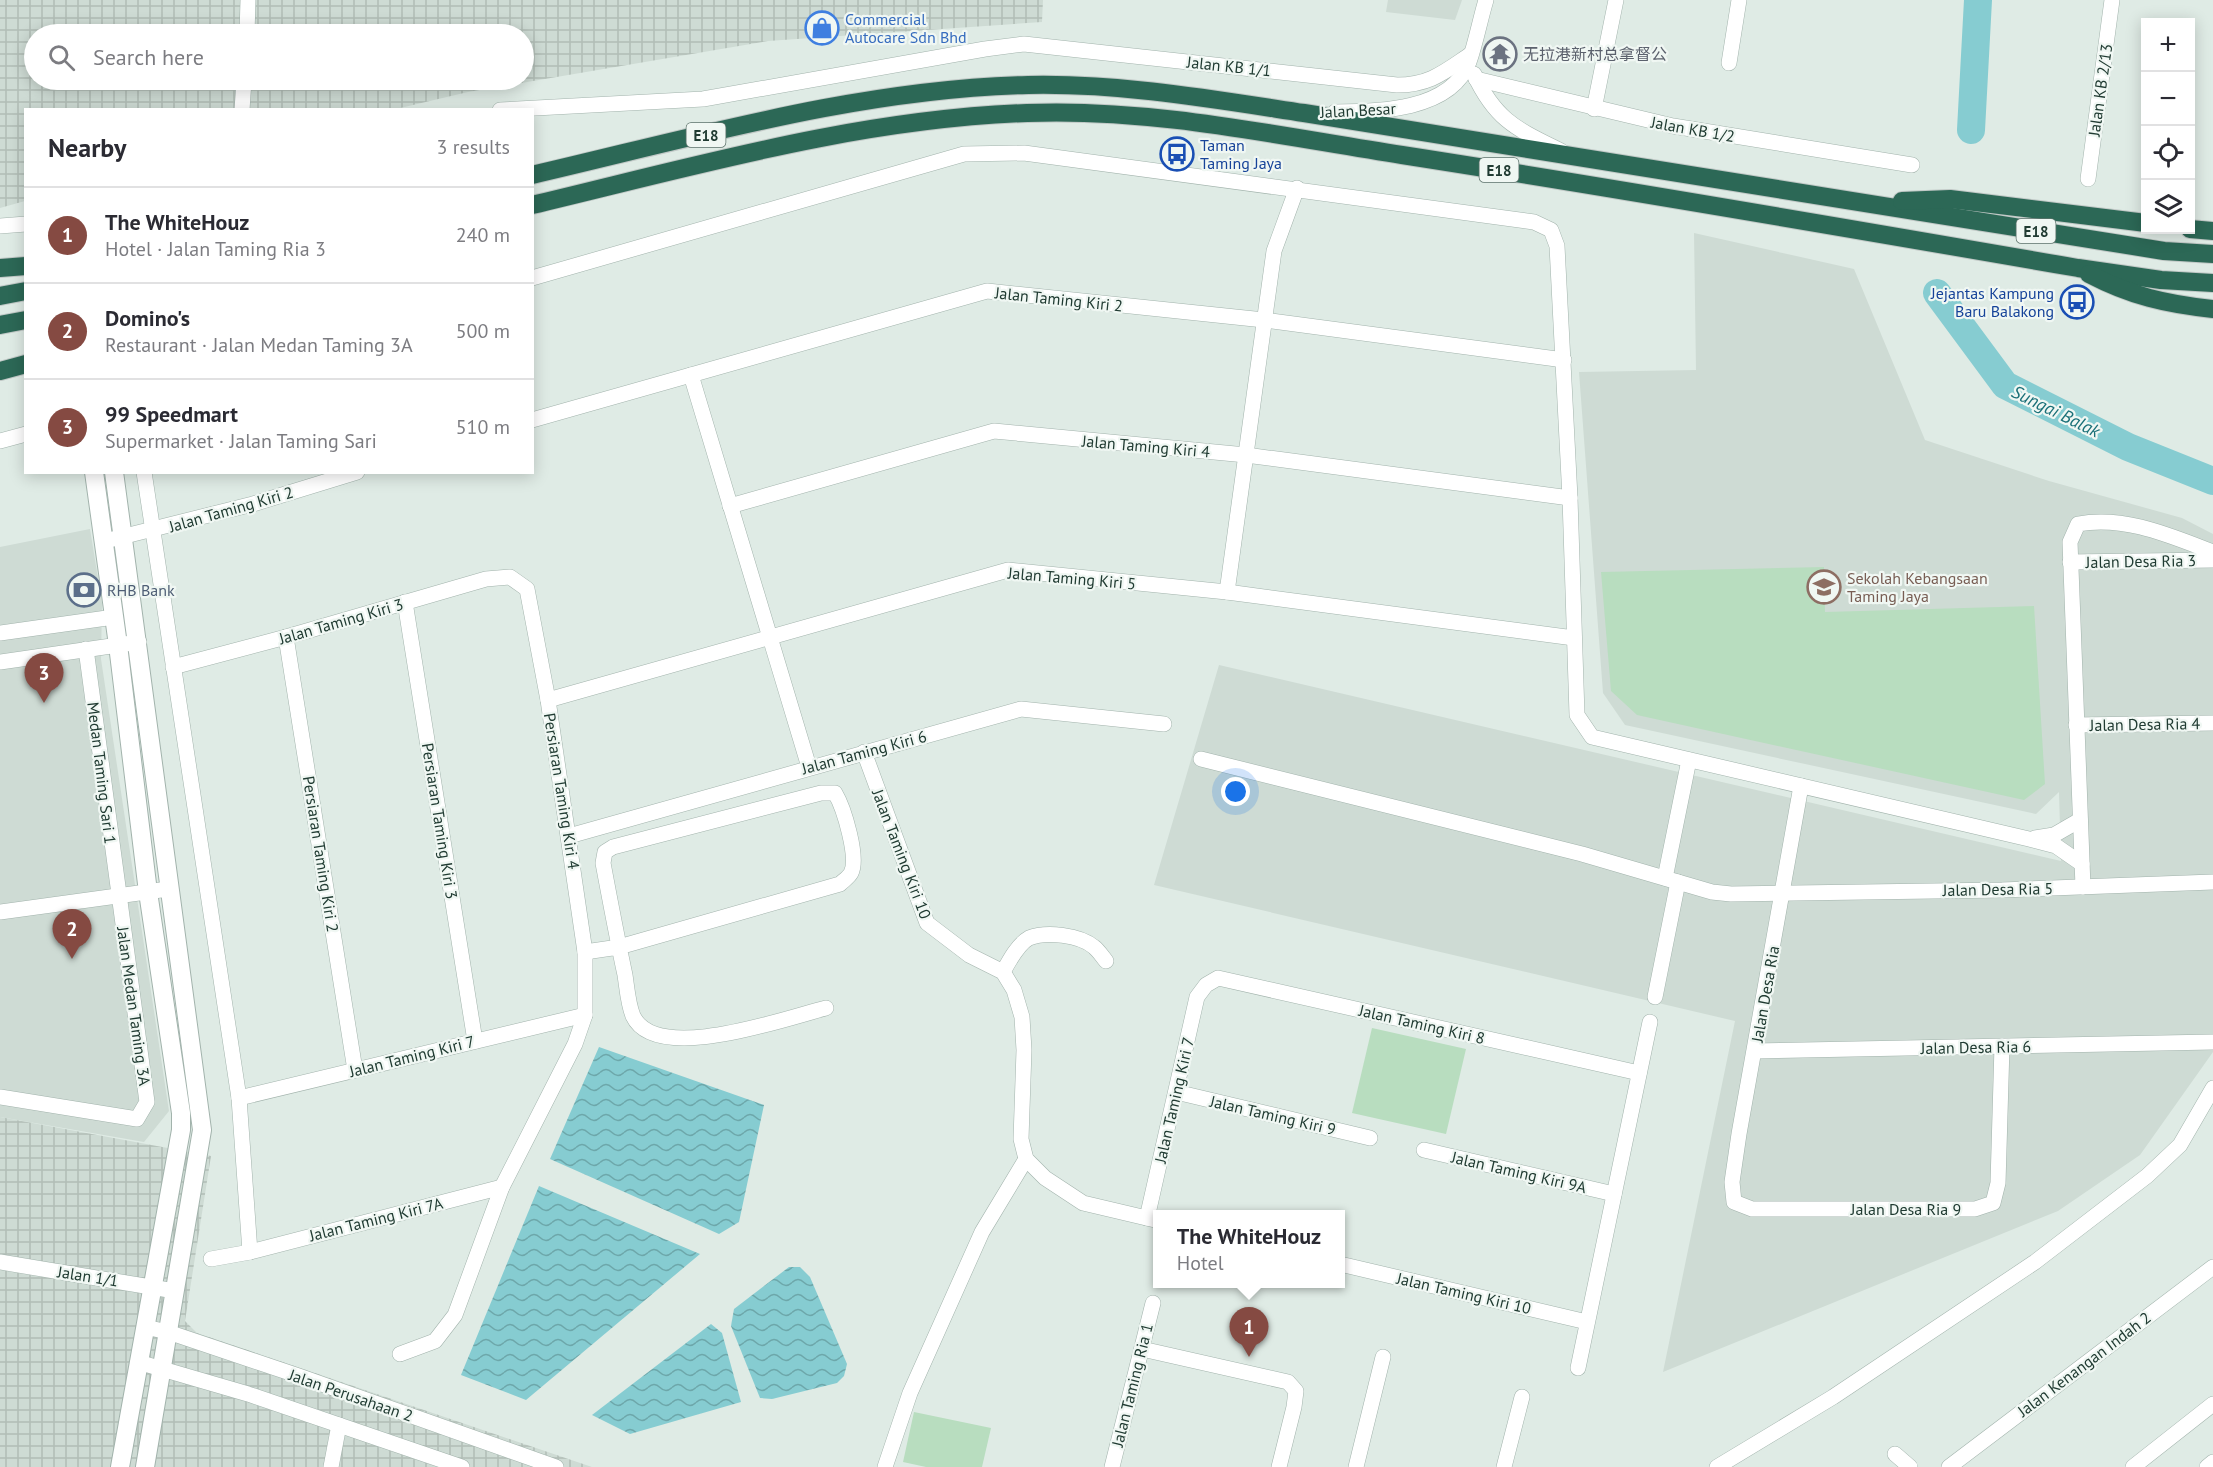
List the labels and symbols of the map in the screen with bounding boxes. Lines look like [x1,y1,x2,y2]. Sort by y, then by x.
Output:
place label: Commercial Autocare Sdn Bhd [845,9,967,47]
shop icon: Commercial Autocare Sdn Bhd [804,10,840,46]
temple icon: 无拉港新村总拿督公 [1482,36,1518,72]
street label: Jalan KB 2/13 [2083,42,2116,139]
place label: 无拉港新村总拿督公 [1523,44,1667,64]
street label: Jalan KB 1/1 [1185,52,1272,80]
street label: Jalan Besar [1319,98,1397,122]
street label: Jalan KB 1/2 [1649,112,1736,146]
road number: E18 [686,123,726,147]
place label: Taman Taming Jaya [1200,135,1282,173]
bus stop icon: Taman Taming Jaya [1159,136,1195,172]
road number: E18 [1480,158,1518,182]
road number: E18 [2016,219,2056,243]
street label: Jalan Taming Kiri 2 [993,282,1124,316]
place label: Jejantas Kampung Baru Balakong [1930,283,2054,321]
bus stop icon: Jejantas Kampung Baru Balakong [2059,284,2095,320]
water label: Sungai Balak [2008,380,2105,443]
street label: Jalan Taming Kiri 4 [1080,430,1211,462]
street label: Jalan Taming Kiri 2 [166,482,296,537]
street label: Jalan Desa Ria 3 [2085,550,2196,572]
street label: Jalan Taming Kiri 5 [1006,562,1137,594]
place label: Sekolah Kebangsaan Taming Jaya [1847,568,1988,606]
school or university icon: Sekolah Kebangsaan Taming Jaya [1806,569,1842,605]
bank icon: RHB Bank [66,572,102,608]
place label: RHB Bank [107,580,175,600]
street label: Jalan Taming Kiri 3 [276,594,406,649]
pin: 3 [24,654,63,703]
street label: Medan Taming Sari 1 [83,701,121,845]
street label: Persiaran Taming Kiri 4 [540,712,584,871]
street label: Jalan Desa Ria 4 [2089,713,2201,735]
street label: Jalan Taming Kiri 6 [798,726,929,779]
street label: Persiaran Taming Kiri 3 [418,742,462,900]
street label: Persiaran Taming Kiri 2 [299,775,343,933]
your location [1221,777,1250,806]
street label: Jalan Taming Kiri 10 [868,785,936,922]
street label: Jalan Desa Ria 5 [1942,878,2053,900]
pin: 2 [52,910,92,959]
street label: Jalan Medan Taming 3A [113,924,155,1087]
street label: Jalan Desa Ria [1747,944,1783,1045]
street label: Jalan Taming Kiri 8 [1356,1000,1487,1048]
street label: Jalan Taming Kiri 7 [346,1031,477,1081]
street label: Jalan Taming Kiri 7 [1150,1035,1198,1166]
street label: Jalan Desa Ria 6 [1920,1036,2031,1058]
street label: Jalan Taming Kiri 9 [1207,1091,1338,1139]
street label: Jalan Taming Kiri 9A [1449,1147,1589,1197]
street label: Jalan Taming Kiri 7A [306,1193,445,1246]
street label: Jalan Desa Ria 9 [1850,1199,1961,1219]
street label: Jalan 1/1 [55,1261,120,1291]
street label: Jalan Taming Kiri 10 [1394,1268,1533,1318]
street label: Jalan Kenangan Indah 2 [2012,1307,2155,1421]
pin: 1 [1230,1308,1268,1357]
street label: Jalan Taming Ria 1 [1107,1321,1157,1450]
street label: Jalan Perusahaan 2 [285,1364,416,1426]

